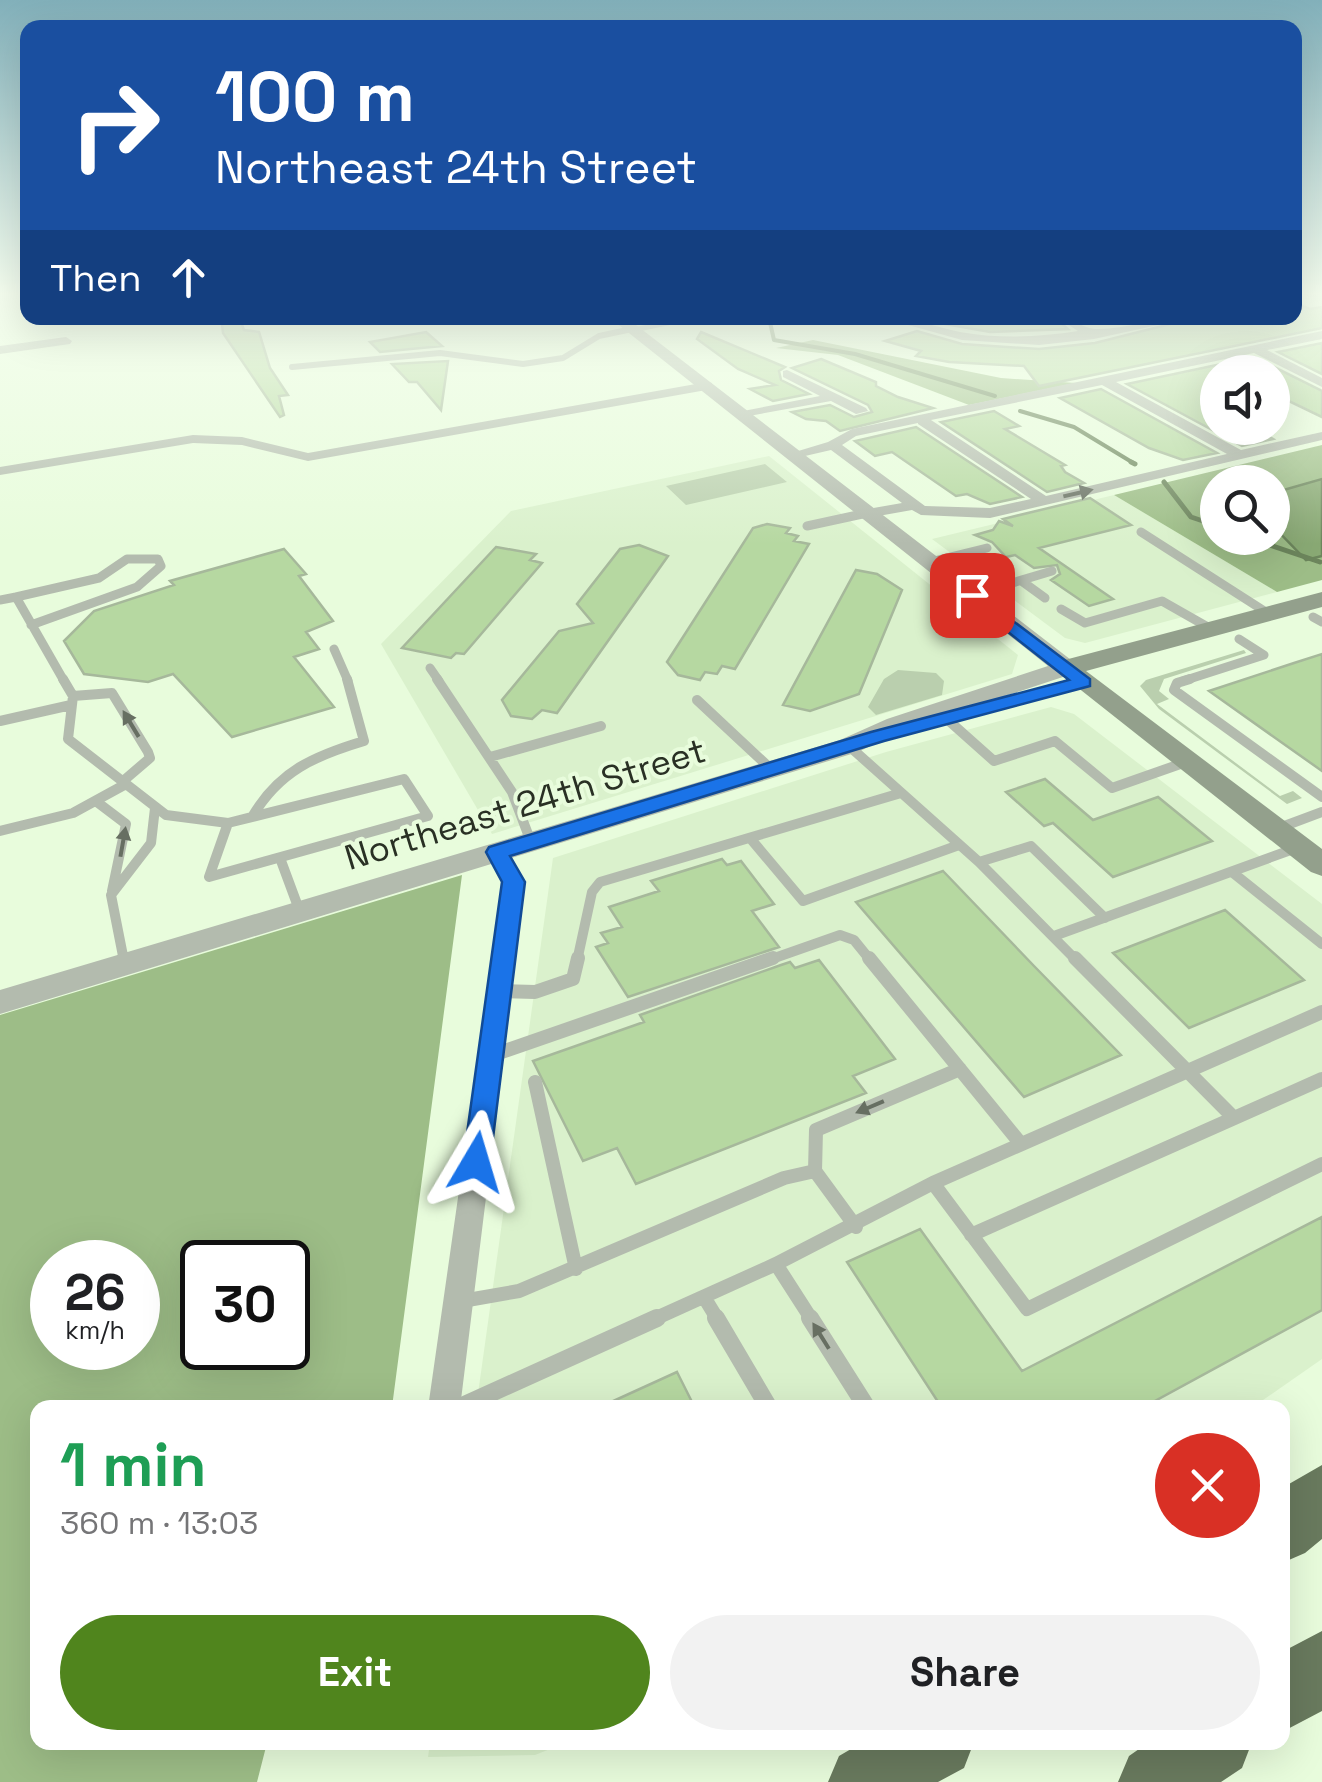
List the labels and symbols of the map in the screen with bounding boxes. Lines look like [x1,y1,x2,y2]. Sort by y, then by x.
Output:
one-way arrow [1063,485,1094,500]
pin [930,553,1015,638]
one-way arrow [123,710,140,738]
street label: Northeast 24th Street [339,728,711,880]
one-way arrow [116,826,131,857]
one-way arrow [855,1099,885,1115]
position arrow [424,1110,528,1214]
speed limit sign: 30 [180,1240,310,1370]
one-way arrow [813,1322,831,1350]

